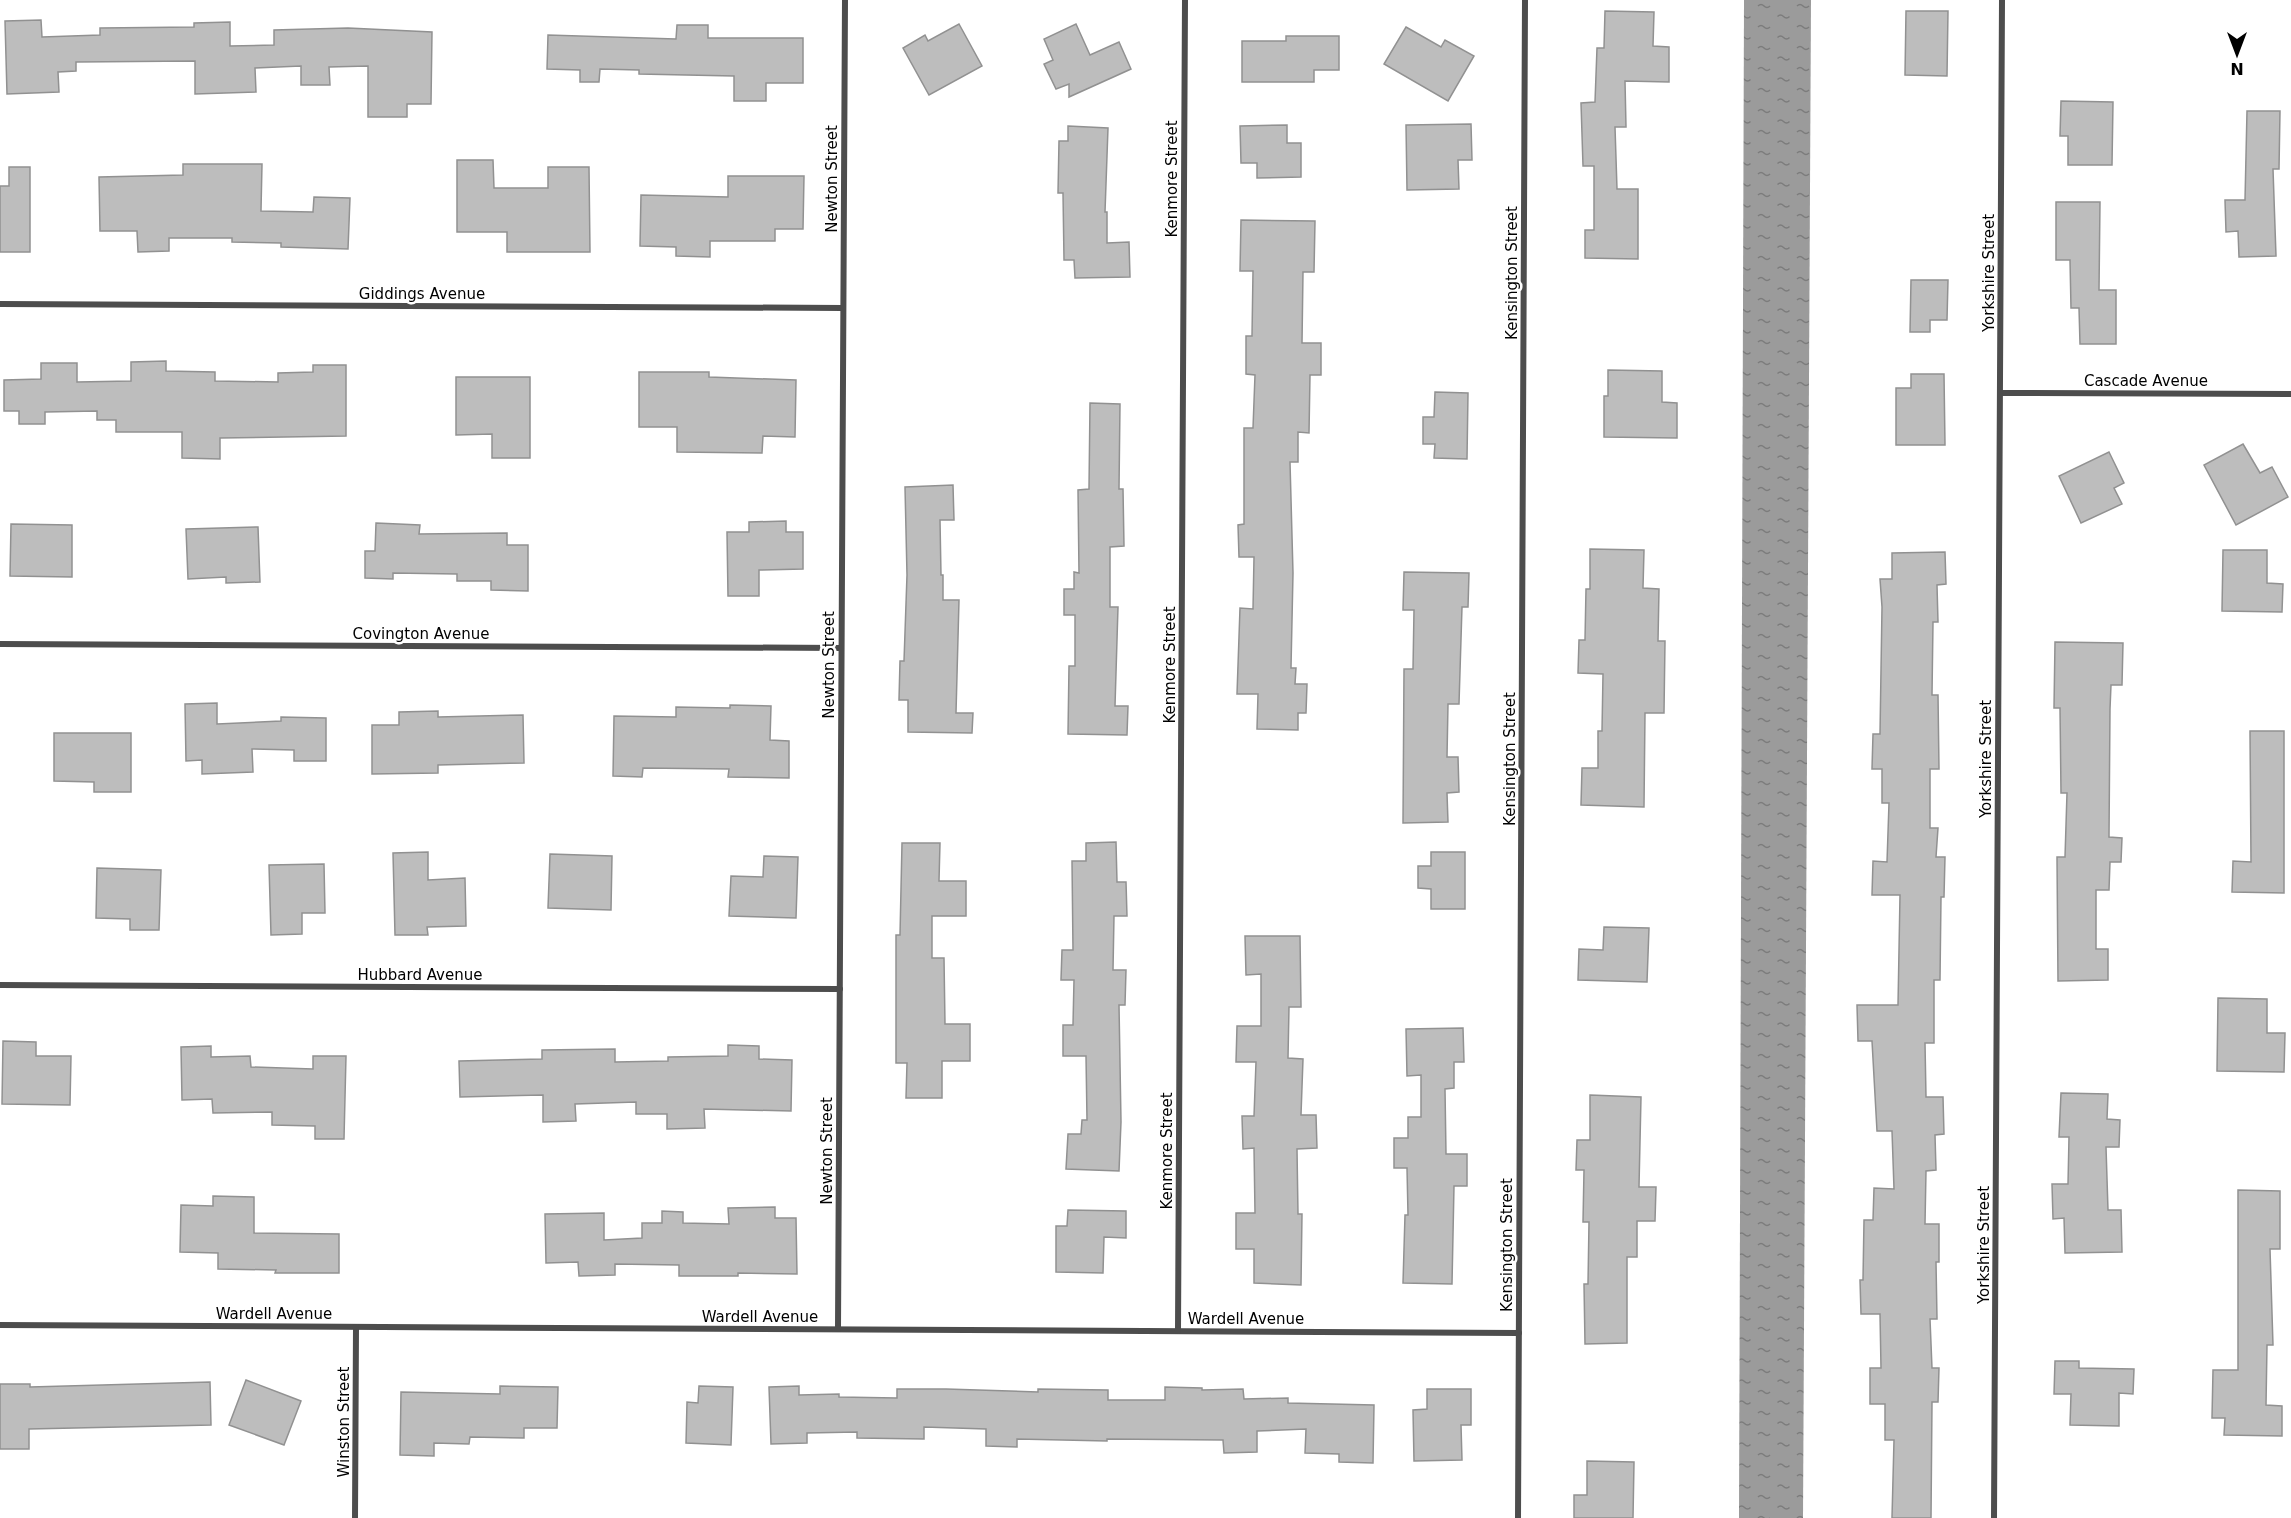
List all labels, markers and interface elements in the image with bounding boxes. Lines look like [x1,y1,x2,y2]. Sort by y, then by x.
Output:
north arrow [2207,24,2267,84]
text: N [2230,59,2244,78]
street label: Kenmore Street [1163,120,1181,238]
street label: Newton Street [823,125,841,233]
street label: Kensington Street [1503,206,1521,340]
street label: Yorkshire Street [1980,214,1998,333]
street label: Giddings Avenue [359,285,485,303]
street label: Cascade Avenue [2084,372,2208,390]
street label: Kenmore Street [1161,606,1179,724]
street label: Newton Street [820,611,838,719]
street label: Covington Avenue [353,625,489,643]
street label: Kensington Street [1501,692,1519,826]
street label: Yorkshire Street [1977,700,1995,819]
street label: Hubbard Avenue [358,966,482,984]
street label: Kenmore Street [1158,1092,1176,1210]
street label: Newton Street [818,1097,836,1205]
street label: Kensington Street [1498,1178,1516,1312]
street label: Yorkshire Street [1975,1186,1993,1305]
street label: Wardell Avenue [216,1305,332,1323]
street label: Wardell Avenue [702,1308,818,1326]
street label: Wardell Avenue [1188,1310,1304,1328]
street label: Winston Street [335,1366,353,1477]

